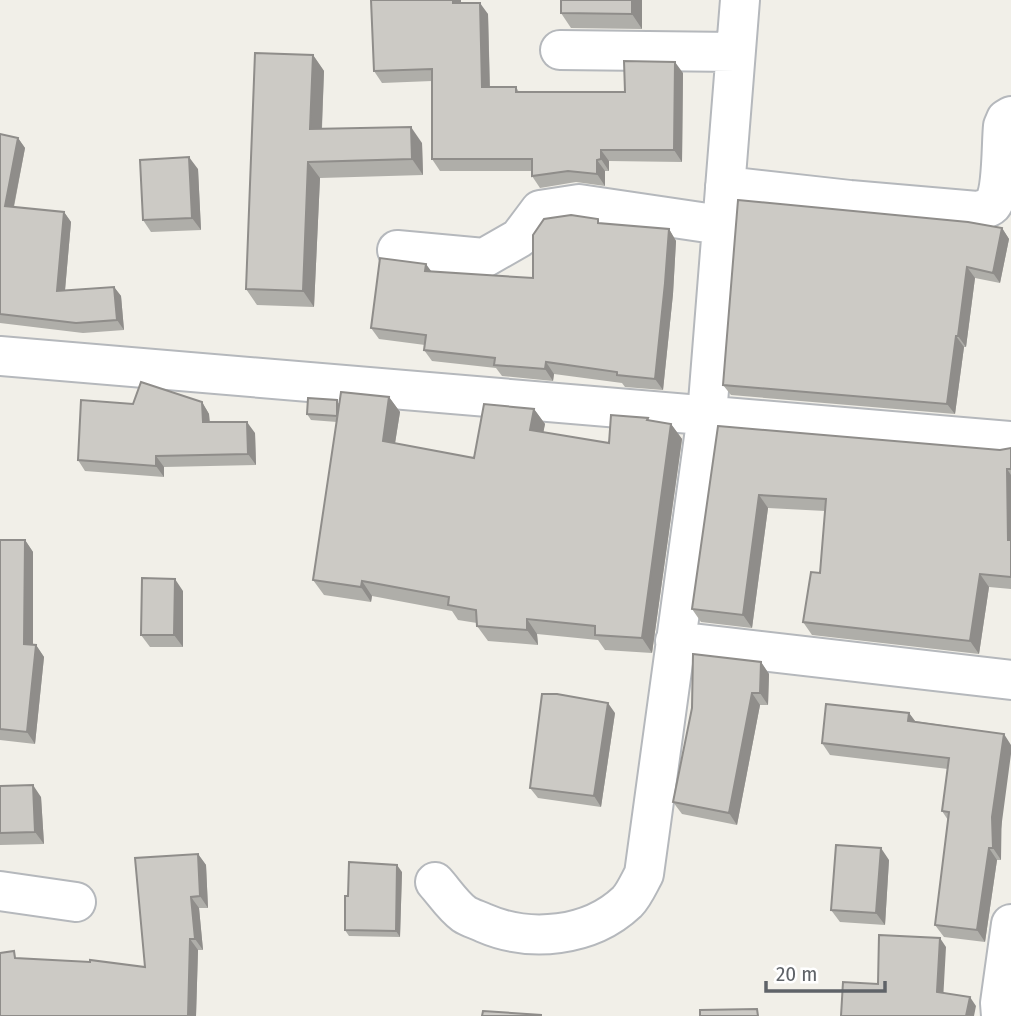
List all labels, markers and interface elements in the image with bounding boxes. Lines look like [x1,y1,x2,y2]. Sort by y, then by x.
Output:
scale bar [766,950,885,994]
text: 20 m [776,961,817,987]

